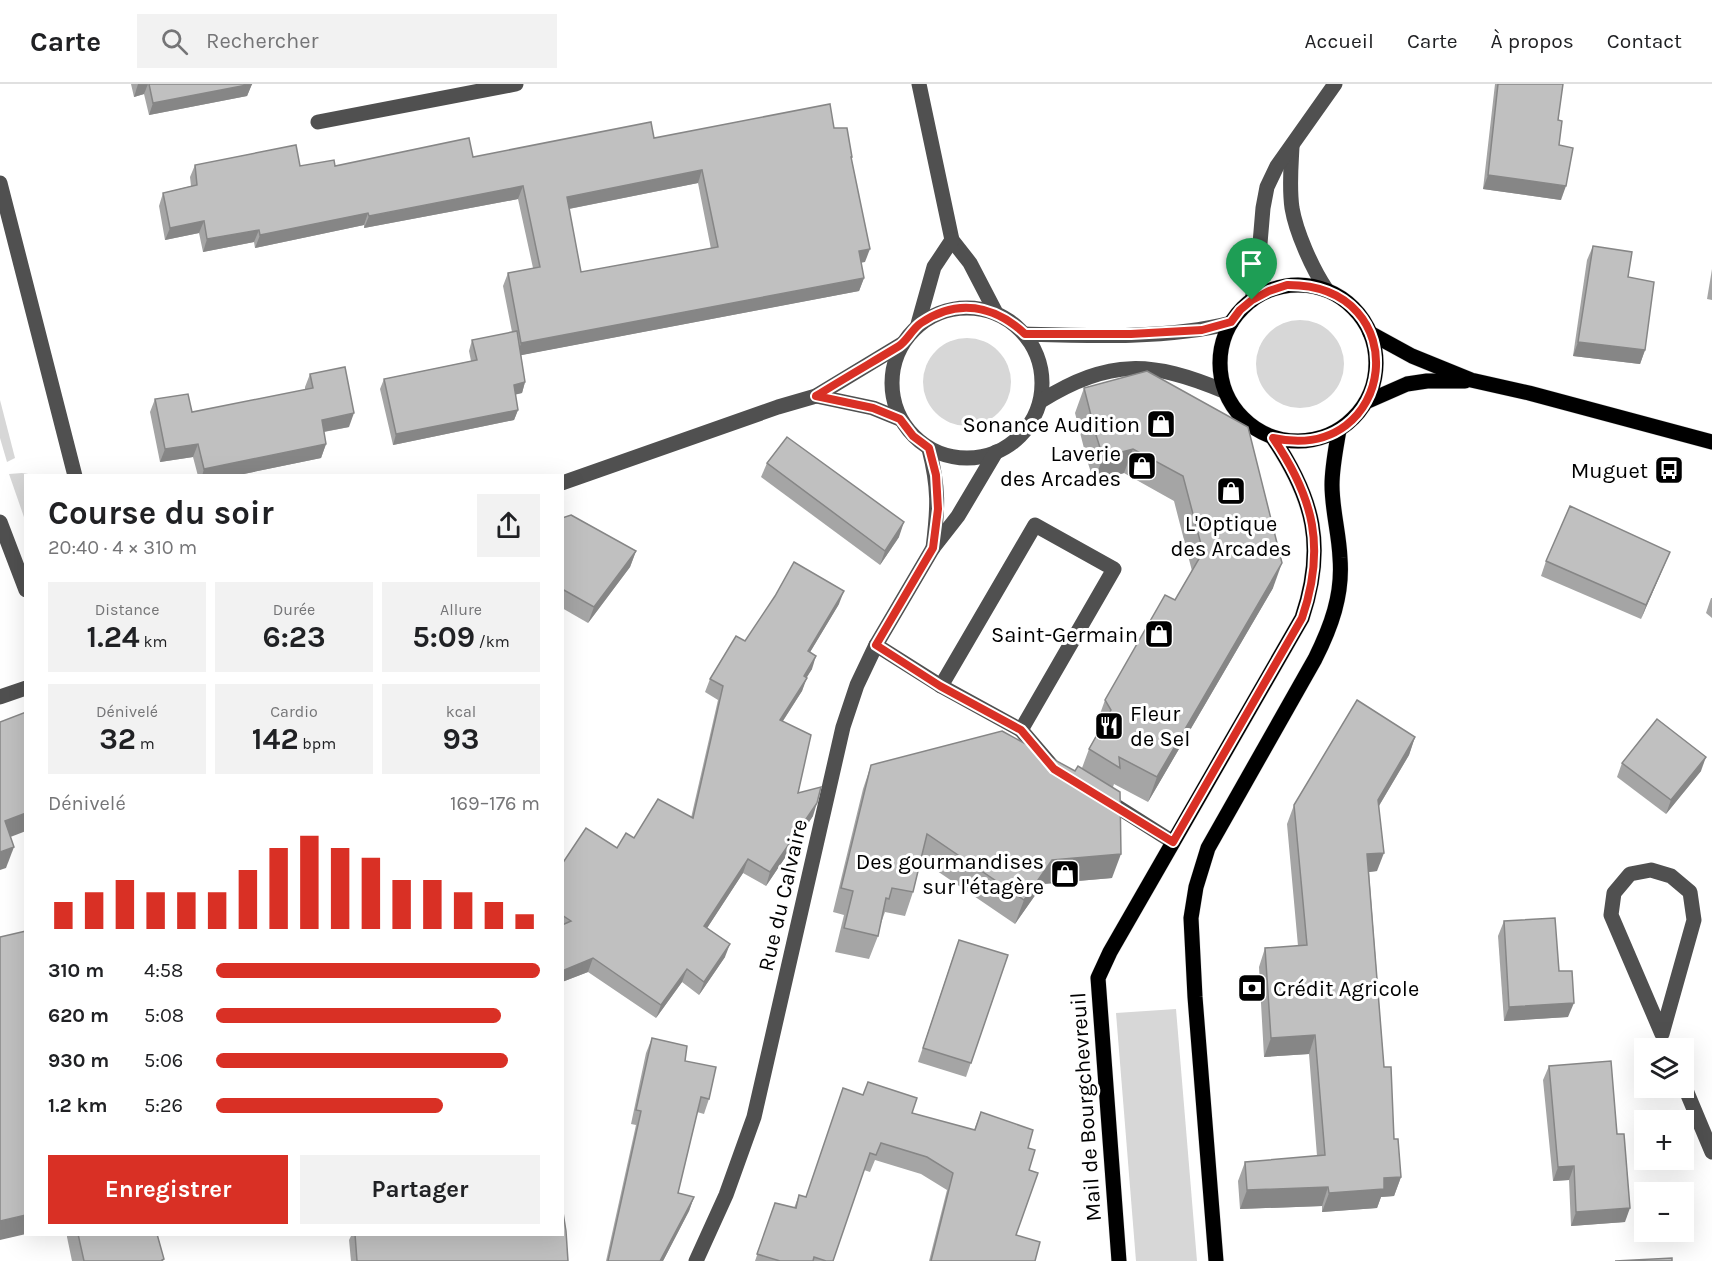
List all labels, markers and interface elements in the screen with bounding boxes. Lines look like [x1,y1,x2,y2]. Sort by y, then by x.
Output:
search box [137,14,557,68]
text: Carte [30,25,101,58]
icon: search [158,25,191,58]
text: Rechercher [206,28,319,54]
text: Accueil [1305,29,1374,53]
text: Carte [1407,29,1458,53]
text: À propos [1491,29,1574,53]
text: Contact [1607,29,1682,53]
pin [1226,238,1277,300]
icon: arrive [1235,247,1268,280]
shop icon: Sonance Audition [1145,408,1177,440]
place label: Sonance Audition [962,412,1140,438]
place label: Laverie des Arcades [1000,441,1121,492]
shop icon: Laverie des Arcades [1126,450,1158,482]
bus stop icon: Muguet [1653,454,1685,486]
place label: Muguet [1571,458,1648,484]
shop icon: L'Optique des Arcades [1215,475,1247,507]
text: Course du soir [48,494,274,532]
button: share [477,494,540,557]
place label: L'Optique des Arcades [1170,511,1292,562]
text: 20:40 · 4 × 310 m [48,536,197,559]
text: Distance [95,600,159,619]
text: Durée [273,600,315,619]
text: Allure [440,600,482,619]
shop icon: Saint-Germain [1143,618,1175,650]
text: 1.24 [87,619,140,655]
text: 6:23 [262,619,326,655]
text: 5:09 [412,619,475,655]
place label: Saint-Germain [991,622,1138,648]
text: km [140,632,167,651]
text: /km [475,632,510,651]
place label: Fleur de Sel [1130,701,1190,752]
text: Dénivelé [96,702,158,721]
text: Cardio [270,702,318,721]
text: kcal [446,702,476,721]
restaurant icon: Fleur de Sel [1093,710,1125,742]
text: 32 [99,721,136,757]
text: 142 [252,721,299,757]
text: 93 [443,721,479,757]
text: m [136,734,155,753]
text: bpm [299,734,336,753]
text: Dénivelé [48,792,126,815]
text: 169–176 m [450,792,540,815]
street label: Rue du Calvaire [753,816,813,974]
place label: Des gourmandises sur l'étagère [856,849,1044,900]
shop icon: Des gourmandises sur l'étagère [1049,858,1081,890]
text: 310 m [48,959,104,982]
text: 4:58 [144,959,183,982]
bank icon: Crédit Agricole [1236,972,1268,1004]
place label: Crédit Agricole [1273,976,1419,1002]
street label: Mail de Bourgchevreuil [1065,992,1107,1222]
text: 620 m [48,1004,109,1027]
text: 5:08 [144,1004,184,1027]
map controls [1634,1038,1694,1242]
button: layers [1634,1038,1694,1098]
text: 930 m [48,1049,109,1072]
text: 5:06 [144,1049,183,1072]
text: 1.2 km [48,1094,107,1117]
text: 5:26 [144,1094,183,1117]
button: + [1634,1110,1694,1170]
button: Enregistrer [48,1155,288,1224]
button: Partager [300,1155,540,1224]
button: − [1634,1182,1694,1242]

